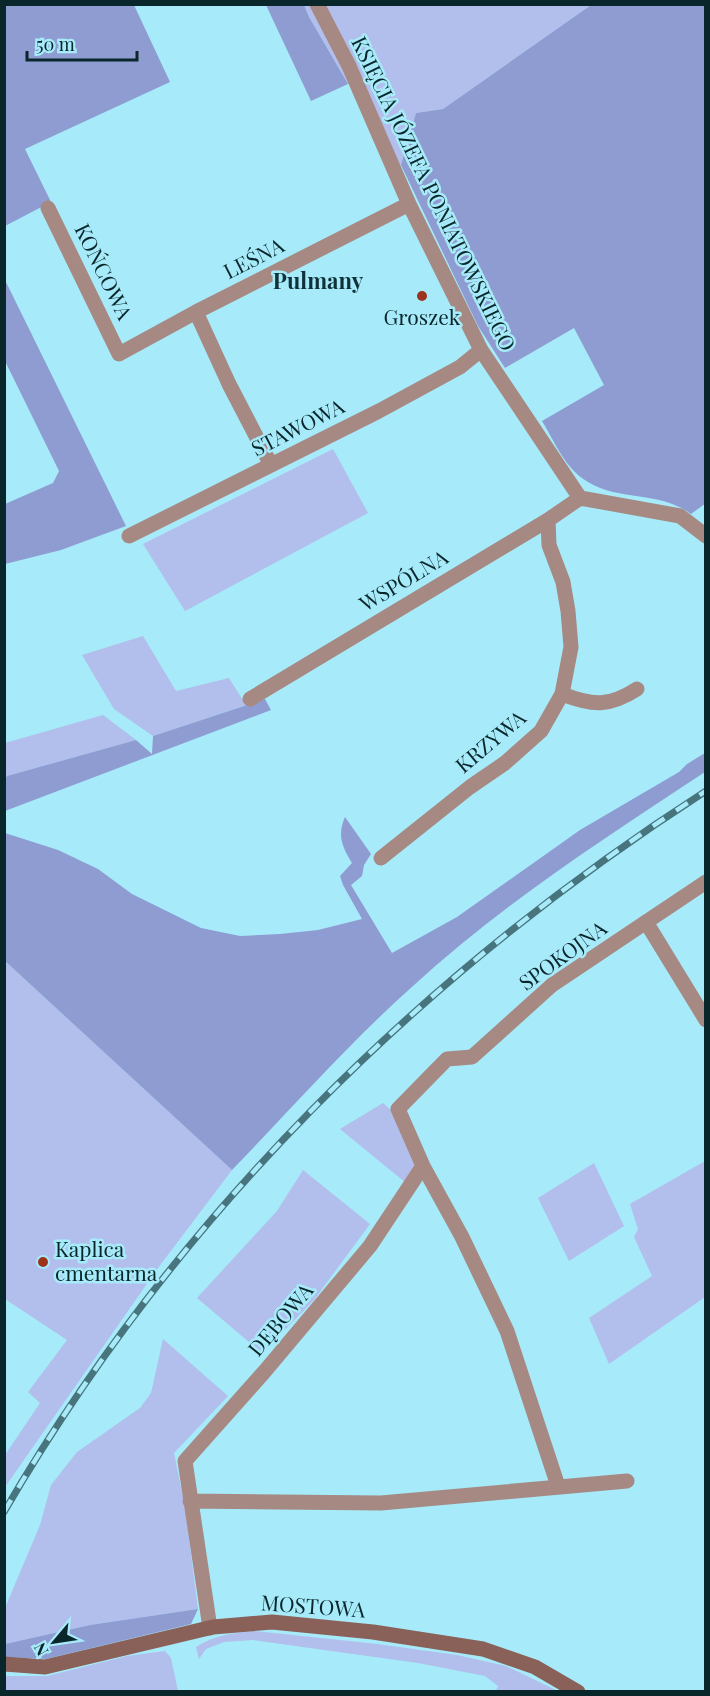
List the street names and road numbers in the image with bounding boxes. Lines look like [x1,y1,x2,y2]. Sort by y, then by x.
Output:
street label: KSIĘCIA JÓZEFA PONIATOWSKIEGO [346,31,523,355]
street label: KOŃCOWA [70,218,140,325]
street label: LEŚNA [218,230,289,284]
street label: STAWOWA [246,391,349,462]
street label: WSPÓLNA [353,542,453,617]
street label: KRZYWA [449,702,531,778]
street label: SPOKOJNA [512,913,612,996]
street label: DĘBOWA [241,1276,319,1361]
street label: MOSTOWA [260,1587,367,1623]

